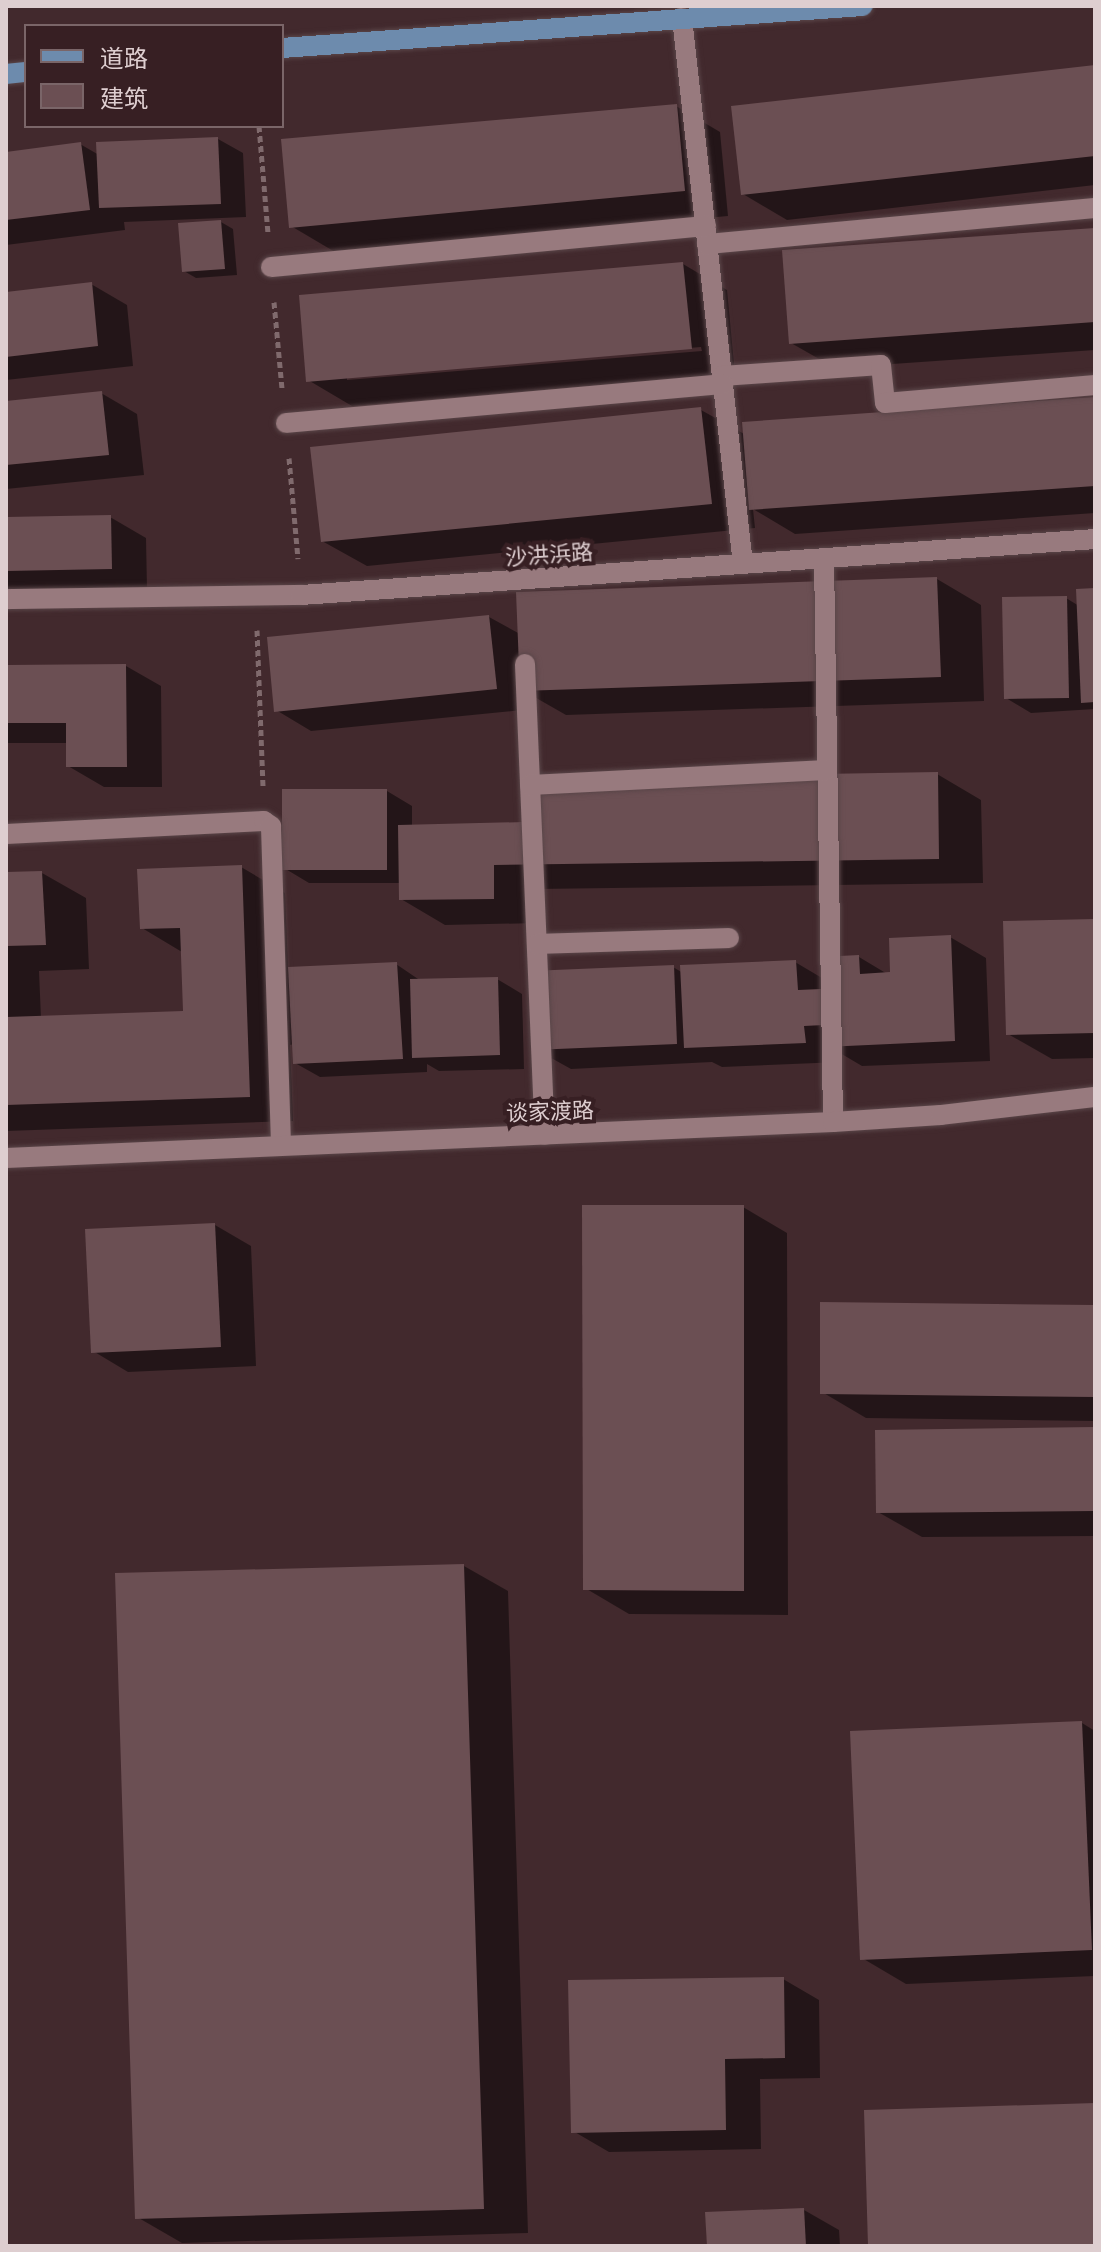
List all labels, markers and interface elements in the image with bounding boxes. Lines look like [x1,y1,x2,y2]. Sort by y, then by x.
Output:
legend [24,24,284,128]
text: 道路 [100,43,148,72]
text: 建筑 [100,83,148,112]
street label: 沙洪浜路 [504,538,594,570]
street label: 谈家渡路 [506,1096,594,1126]

